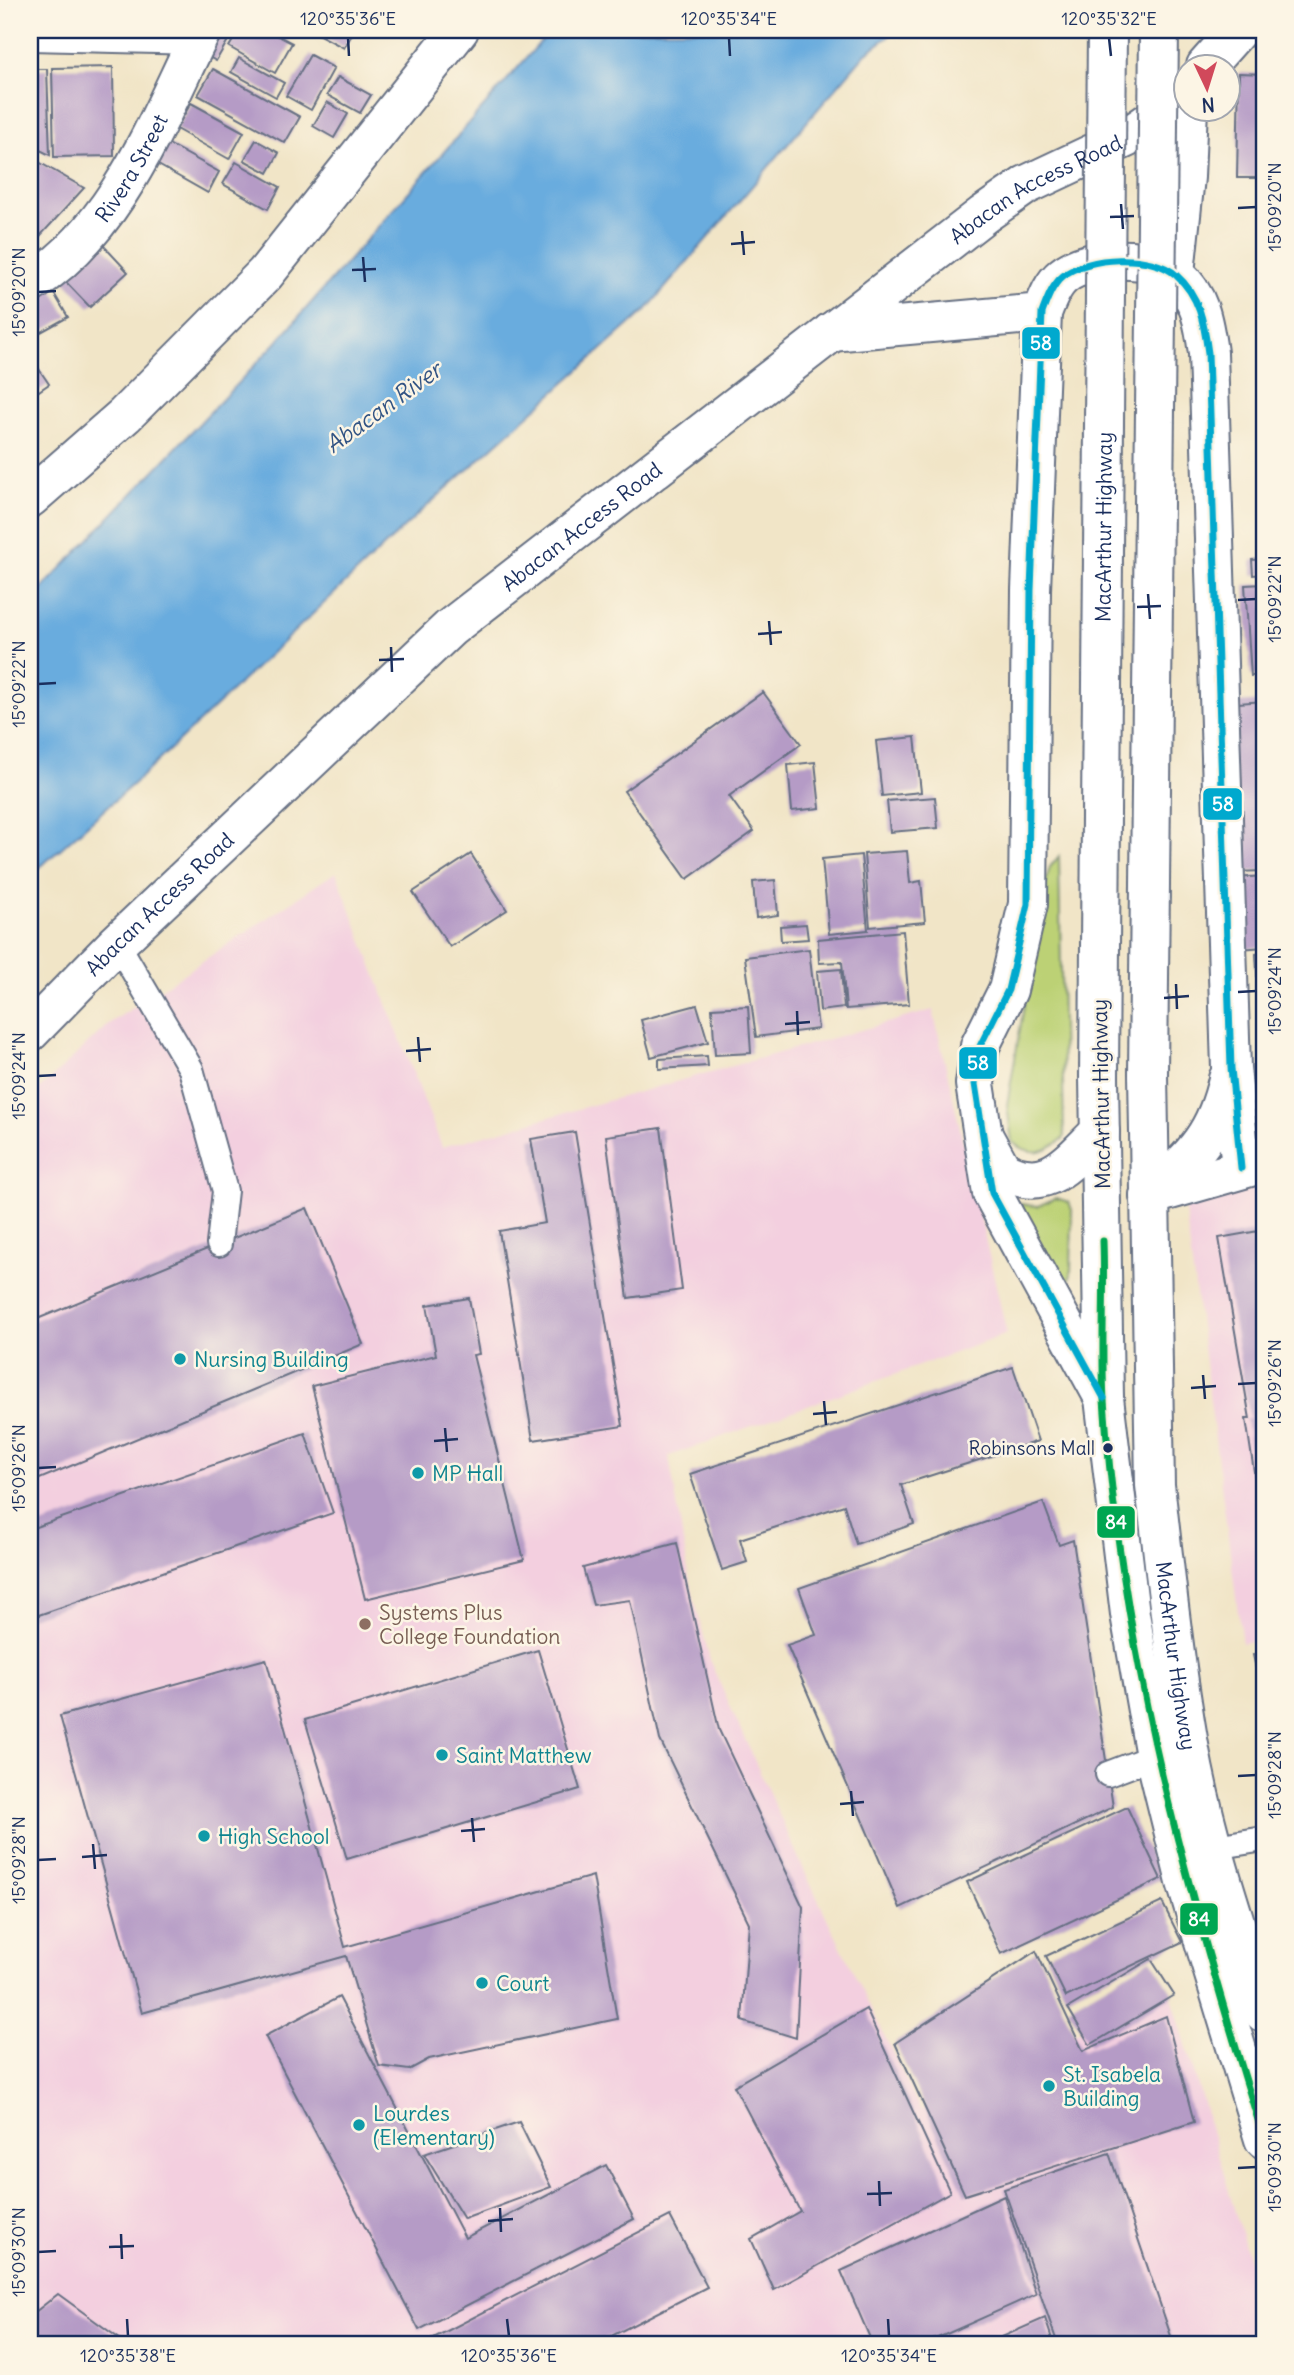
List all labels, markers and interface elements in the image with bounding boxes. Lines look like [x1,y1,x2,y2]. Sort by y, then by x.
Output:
text: 120°35'36"E [300,7,396,30]
text: 120°35'34"E [681,7,777,30]
text: 120°35'32"E [1061,7,1157,30]
north arrow [1172,52,1242,122]
text: N [1201,93,1216,117]
street label: Rivera Street [89,109,173,227]
street label: Abacan Access Road [944,128,1126,250]
text: 15°09'20"N [1263,162,1286,252]
text: 15°09'20"N [7,247,30,337]
line badge: 58 [1021,326,1061,360]
text: 58 [1030,331,1052,355]
water label: Abacan River [319,354,449,459]
street label: MacArthur Highway [1089,432,1117,622]
street label: Abacan Access Road [496,456,667,597]
text: 15°09'22"N [1263,555,1286,643]
text: 15°09'22"N [7,640,30,728]
line badge: 58 [1202,787,1243,821]
text: 58 [1212,792,1234,816]
street label: Abacan Access Road [79,826,239,981]
text: 15°09'24"N [1263,947,1286,1035]
street label: MacArthur Highway [1086,999,1116,1189]
text: 15°09'24"N [7,1032,30,1120]
line badge: 58 [958,1046,998,1080]
text: 58 [967,1051,989,1075]
text: 15°09'26"N [1263,1339,1286,1427]
place label: Nursing Building [194,1346,349,1373]
marker: Nursing Building [172,1351,188,1367]
text: 15°09'26"N [7,1424,30,1512]
place label: Robinsons Mall [969,1436,1095,1460]
marker: Robinsons Mall [1101,1441,1115,1455]
place label: MP Hall [432,1460,503,1487]
marker: MP Hall [410,1465,426,1481]
line badge: 84 [1096,1505,1136,1539]
text: 84 [1105,1510,1127,1534]
street label: MacArthur Highway [1150,1560,1203,1752]
place label: Systems Plus College Foundation [379,1599,560,1650]
marker: Systems Plus College Foundation [357,1616,373,1632]
text: 15°09'28"N [1263,1731,1286,1819]
place label: Saint Matthew [456,1742,591,1769]
marker: Saint Matthew [434,1747,450,1763]
text: 15°09'28"N [7,1816,30,1904]
place label: High School [218,1823,329,1850]
marker: High School [196,1828,212,1844]
line badge: 84 [1179,1902,1219,1936]
text: 84 [1188,1907,1210,1931]
place label: Court [496,1970,549,1997]
marker: Court [474,1975,490,1991]
place label: St. Isabela Building [1063,2061,1161,2112]
marker: St. Isabela Building [1041,2078,1057,2094]
place label: Lourdes (Elementary) [373,2100,495,2151]
marker: Lourdes (Elementary) [351,2117,367,2133]
text: 15°09'30"N [1263,2122,1286,2212]
text: 15°09'30"N [7,2207,30,2297]
text: 120°35'38"E [80,2344,176,2367]
text: 120°35'36"E [461,2344,557,2367]
text: 120°35'34"E [841,2344,937,2367]

